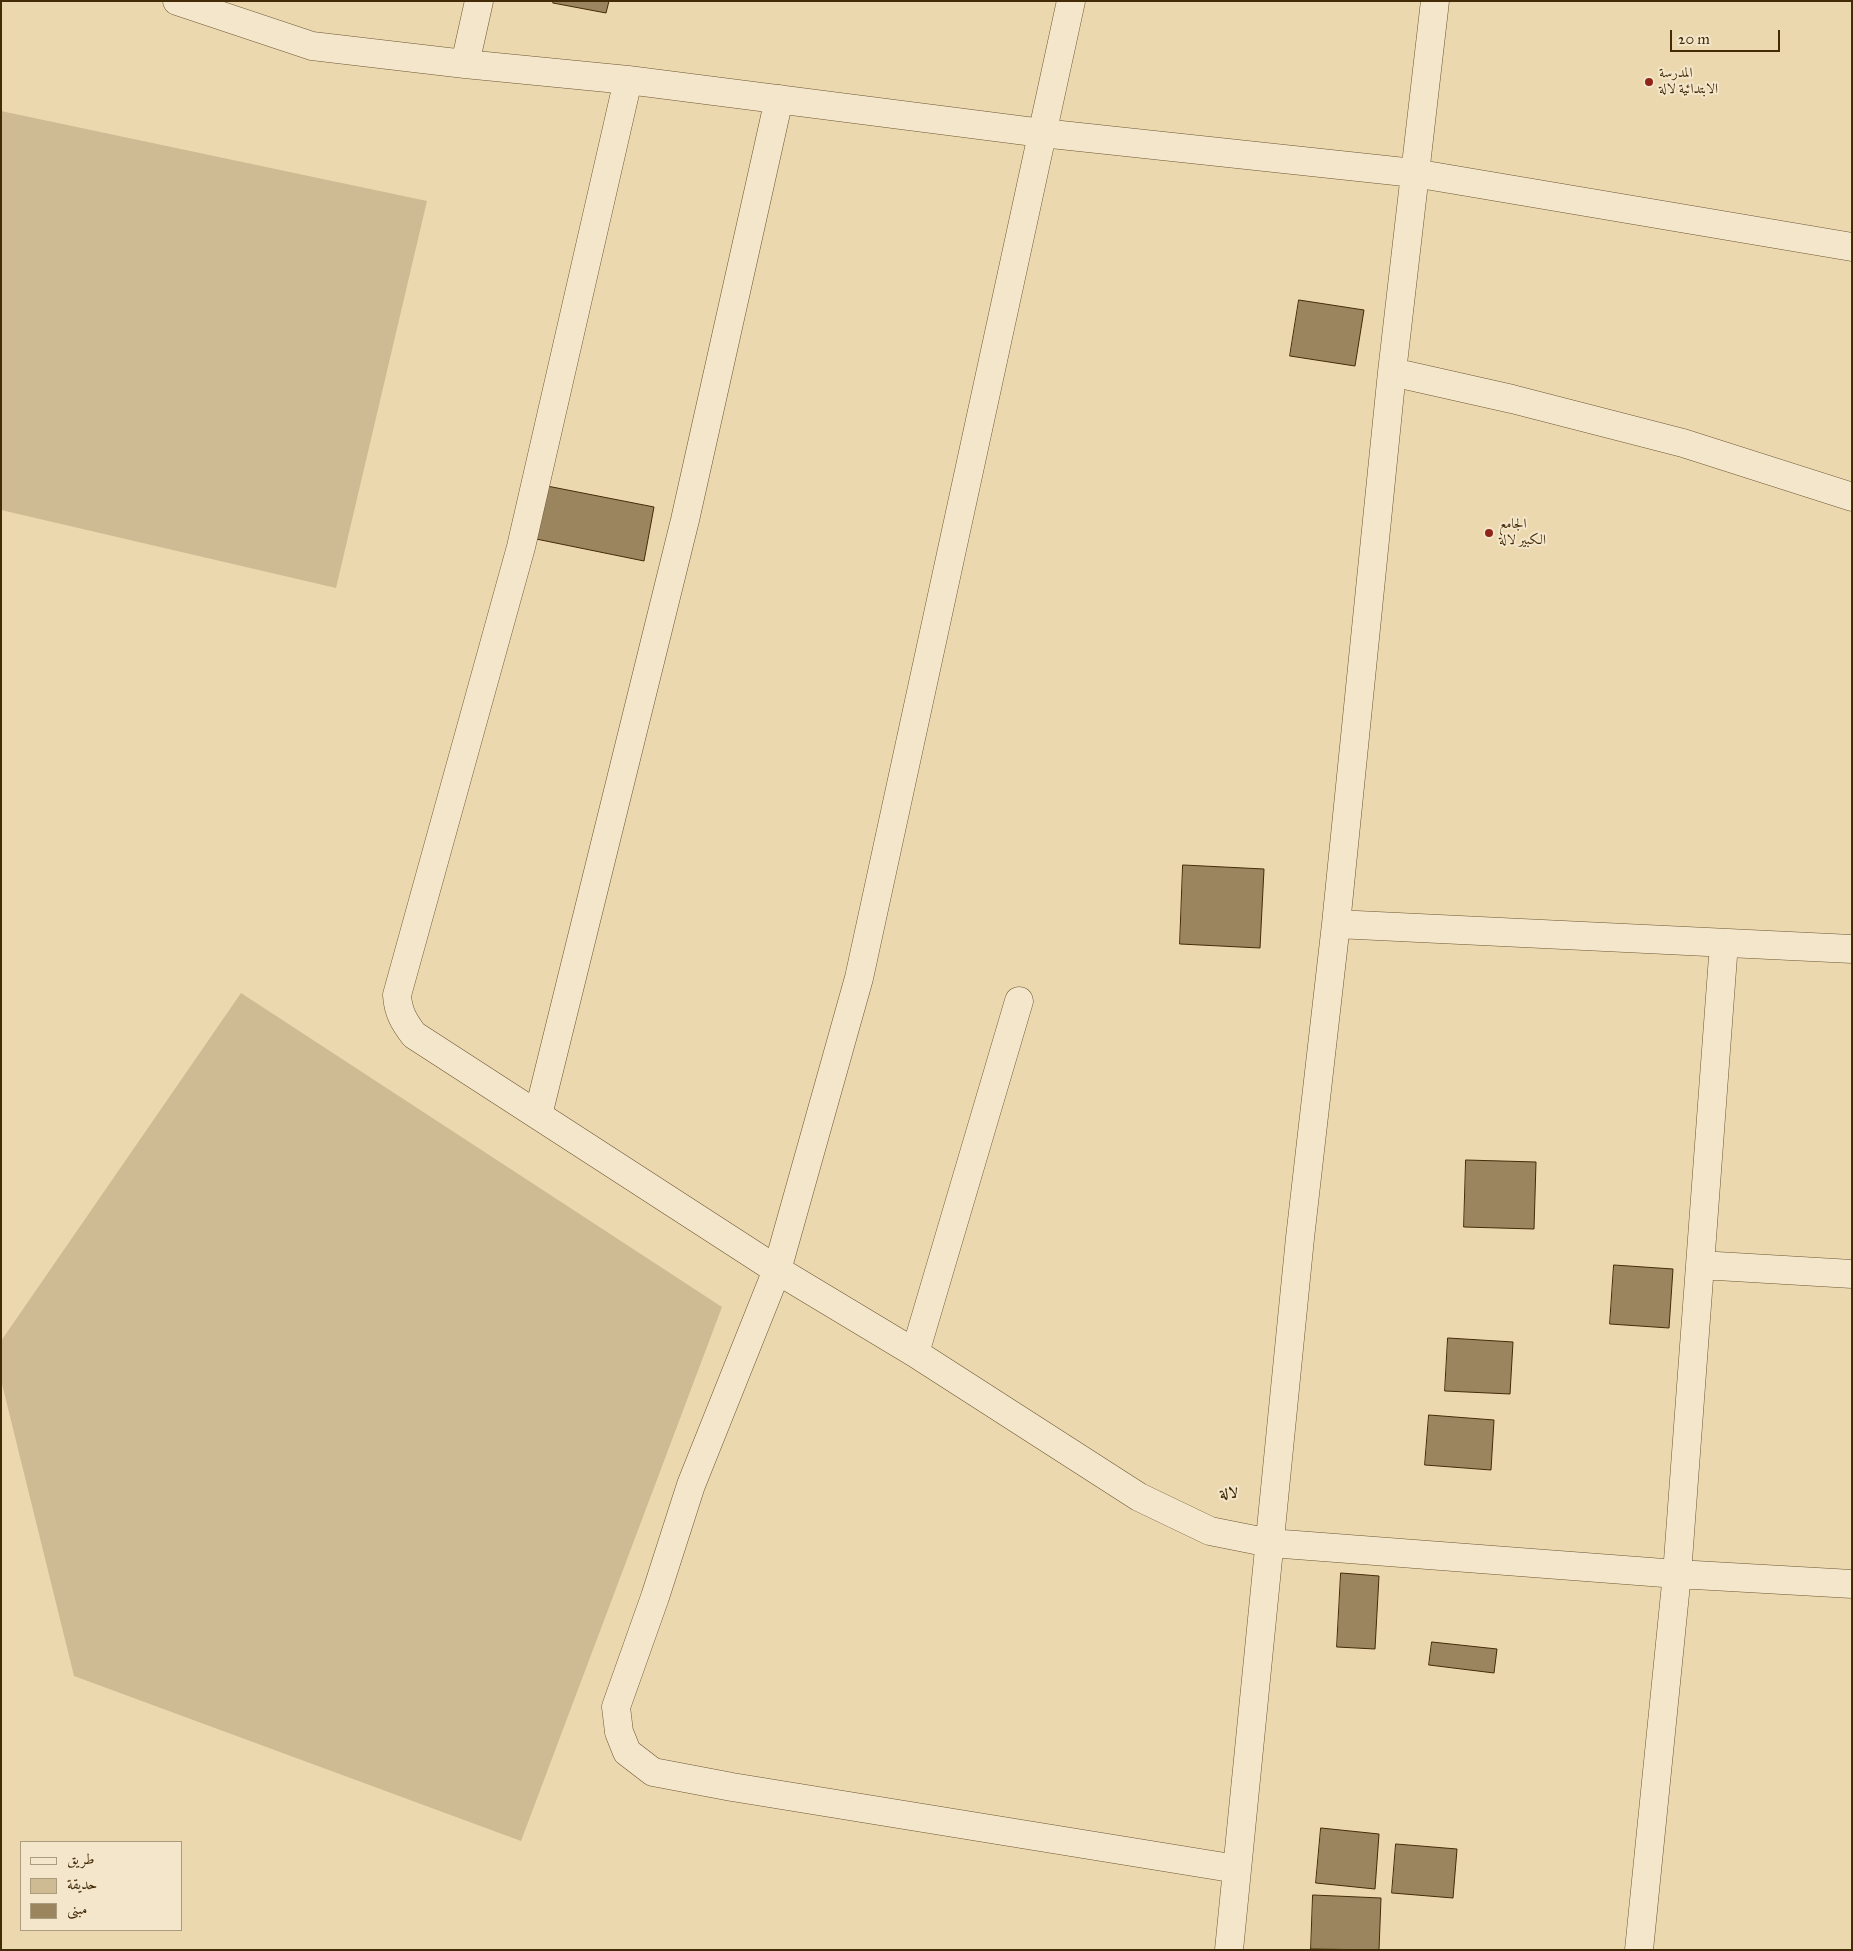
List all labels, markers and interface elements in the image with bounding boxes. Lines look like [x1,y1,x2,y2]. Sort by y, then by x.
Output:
scale bar [1673,20,1783,52]
text: 20 m [1678,30,1710,48]
place label: المدرسة الابتدائية لالة [1659,66,1718,98]
marker: المدرسة الابتدائية لالة [1643,76,1655,88]
place label: الجامع الكبير لالة [1499,517,1546,550]
marker: الجامع الكبير لالة [1483,527,1495,539]
district label: لالة [1220,1485,1238,1503]
legend [20,1841,182,1931]
text: طريق [67,1850,94,1868]
text: حديقة [67,1875,97,1893]
text: مبنى [67,1900,87,1918]

